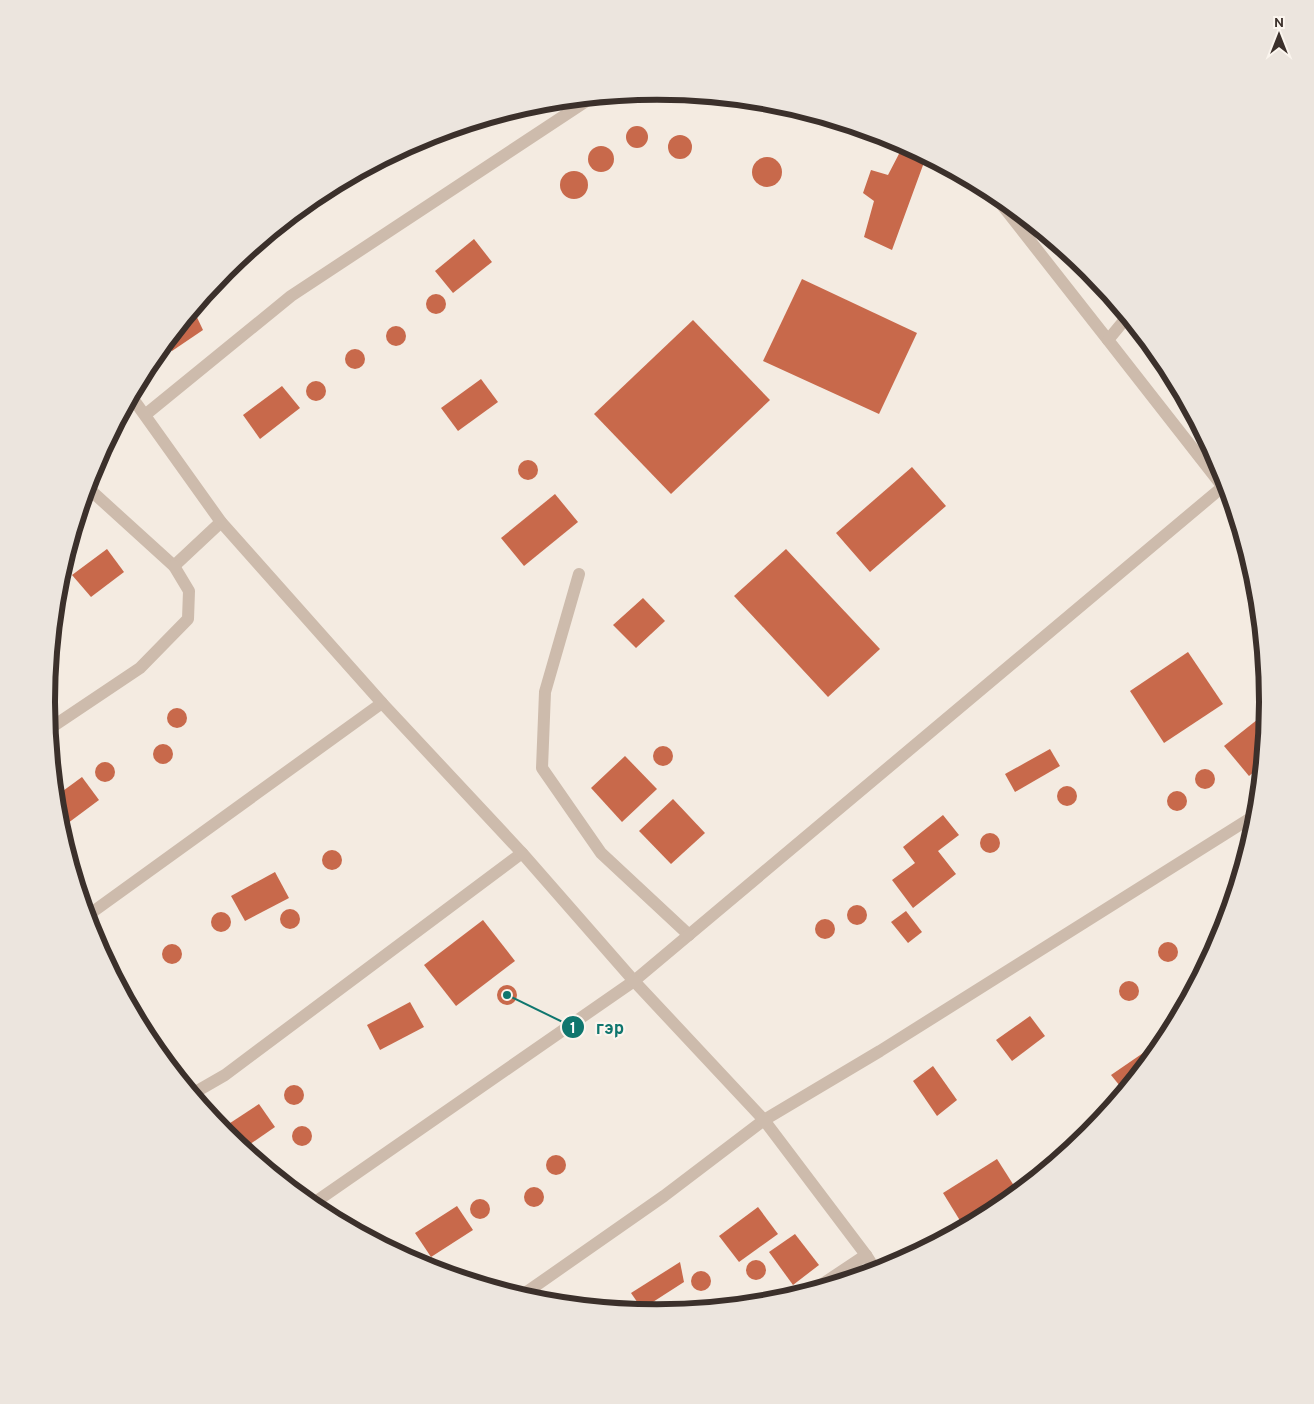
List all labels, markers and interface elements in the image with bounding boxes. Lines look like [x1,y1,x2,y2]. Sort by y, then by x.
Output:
north arrow [1254,10,1304,60]
text: N [1274,15,1284,32]
callout: гэр [561,1011,634,1044]
text: гэр [596,1018,624,1041]
text: 1 [570,1020,576,1039]

